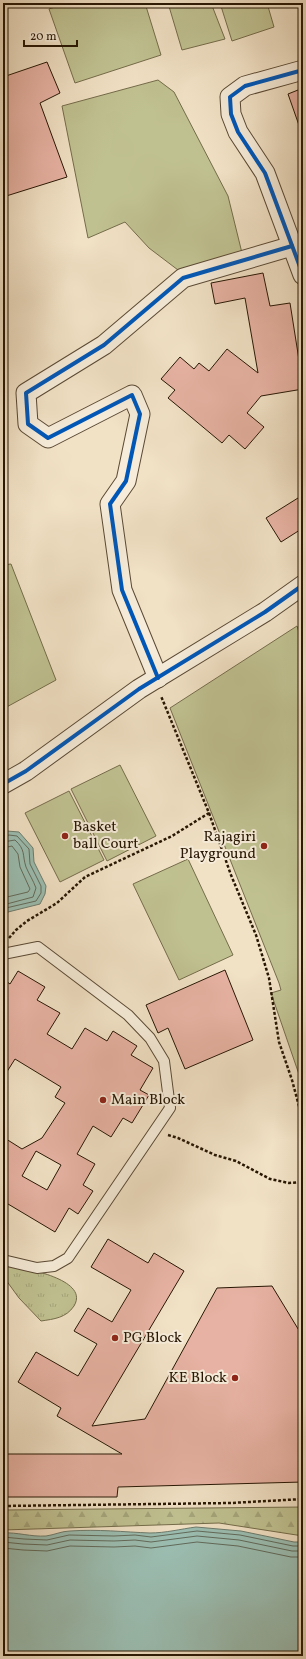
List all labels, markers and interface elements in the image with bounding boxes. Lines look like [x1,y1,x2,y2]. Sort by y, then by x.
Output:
scale bar [24,22,77,48]
text: 20 m [30,29,57,45]
place label: Basket ball Court [73,817,138,855]
place label: Rajagiri Playground [180,827,256,865]
marker: Basket ball Court [60,831,70,841]
marker: Rajagiri Playground [259,841,269,851]
place label: Main Block [111,1090,185,1111]
marker: Main Block [98,1095,108,1105]
place label: PG Block [123,1328,182,1349]
marker: PG Block [110,1333,120,1343]
place label: KE Block [168,1368,227,1389]
marker: KE Block [230,1373,240,1383]

